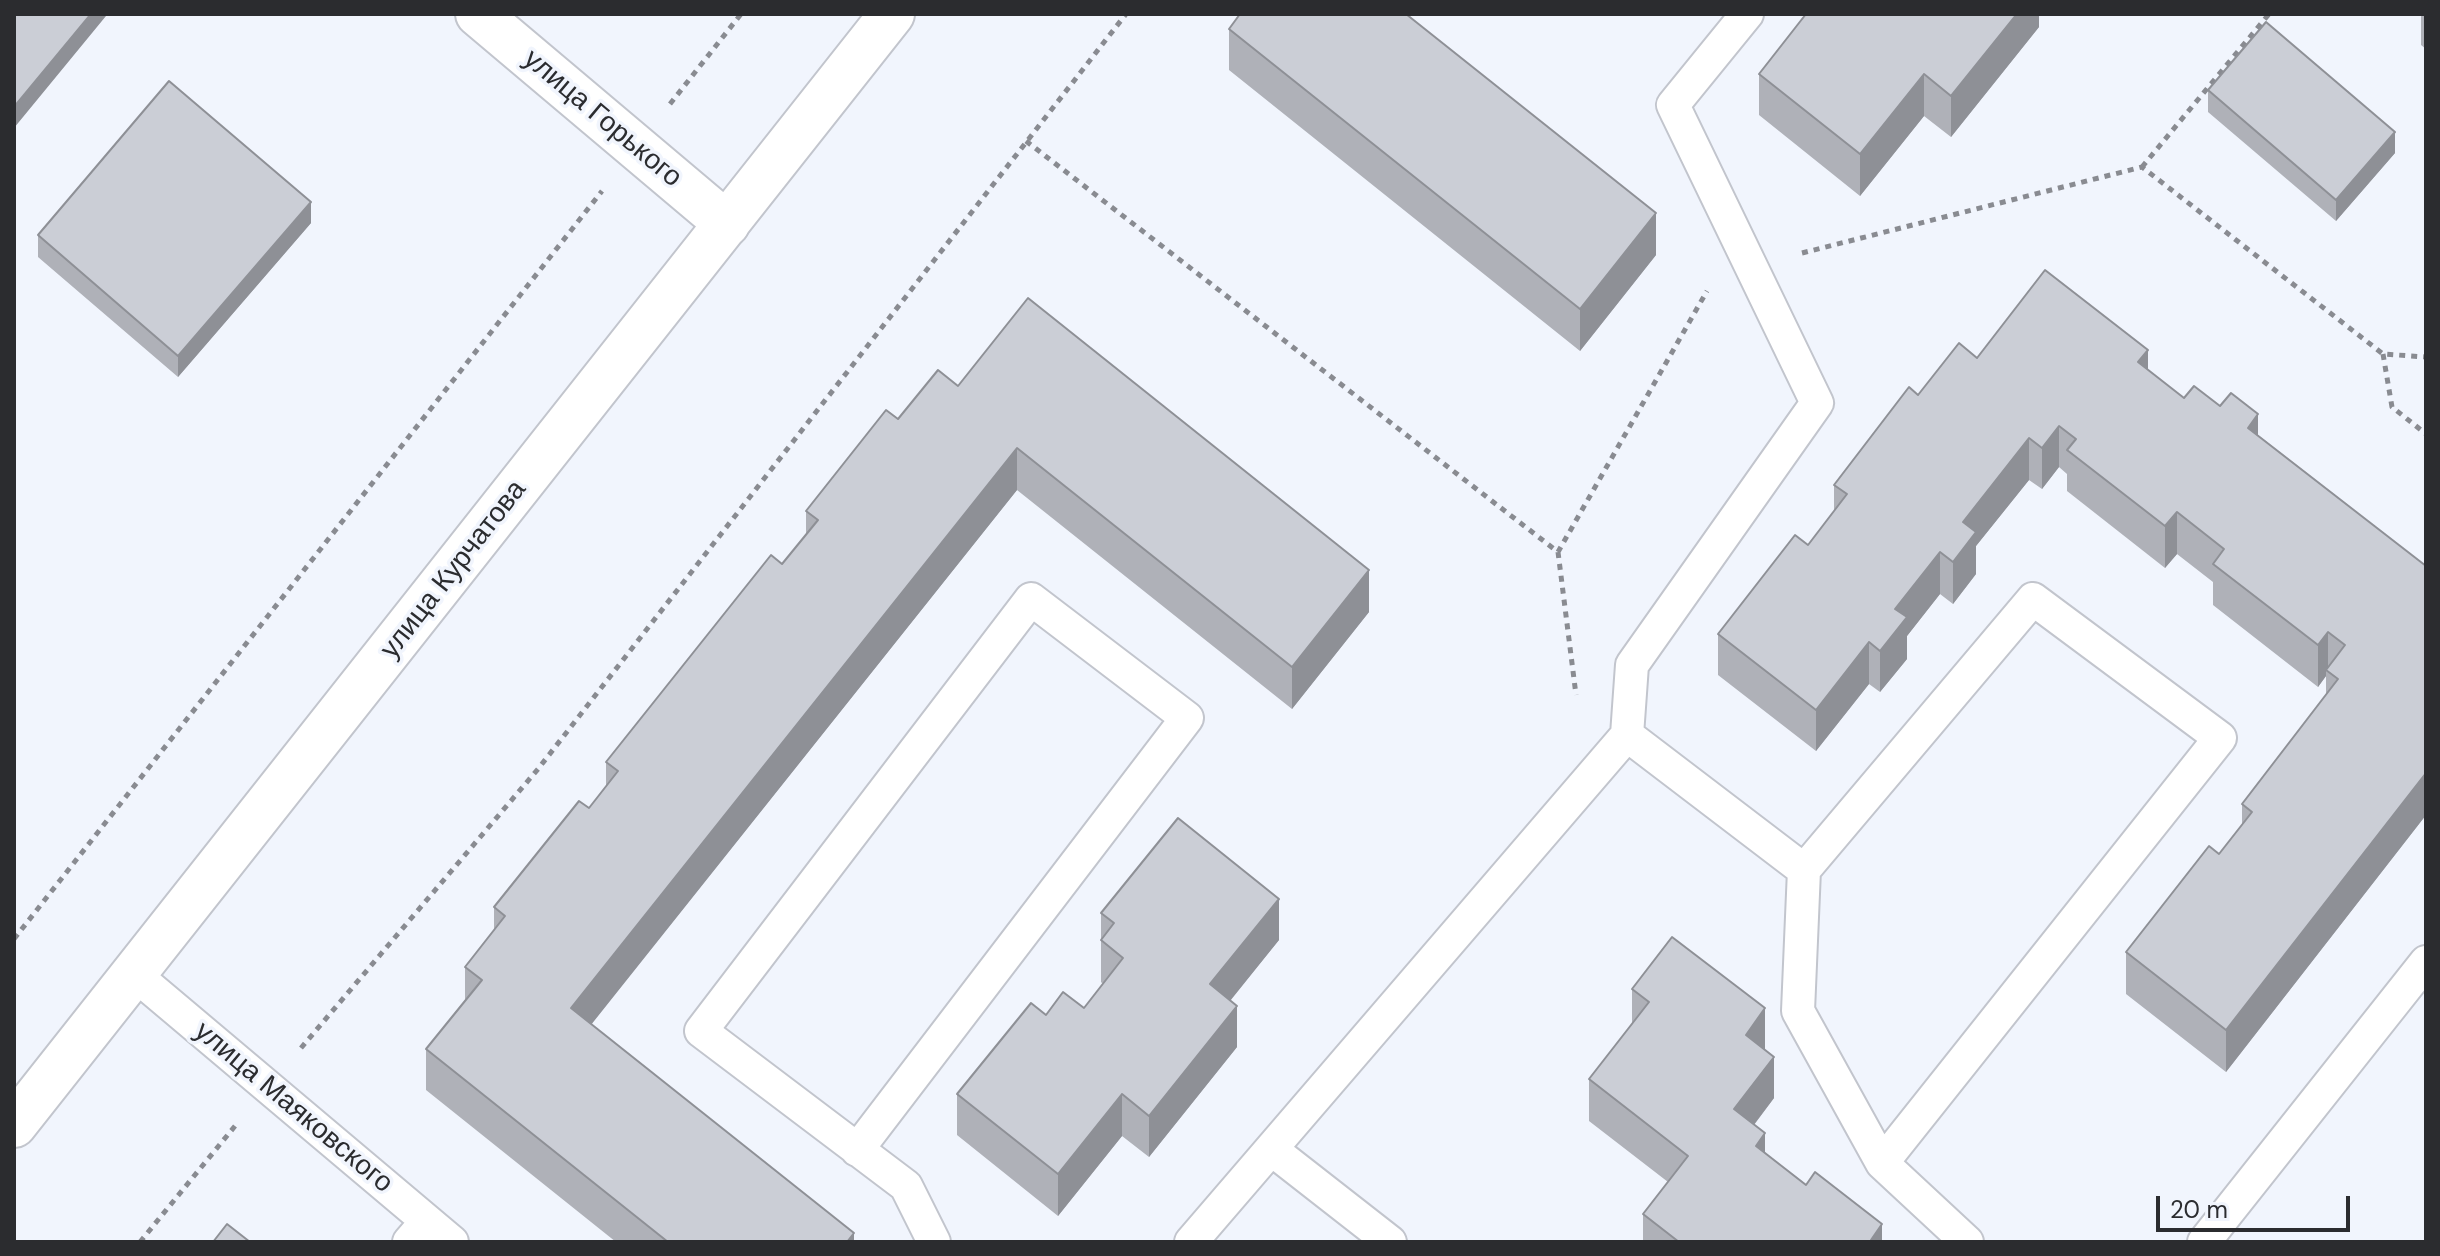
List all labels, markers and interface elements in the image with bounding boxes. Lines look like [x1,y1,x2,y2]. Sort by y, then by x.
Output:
street label: улица Горького [516,43,688,195]
street label: улица Курчатова [374,474,534,666]
street label: улица Маяковского [187,1015,399,1201]
scale bar [2160,1180,2354,1230]
text: 20 m [2170,1194,2228,1225]

